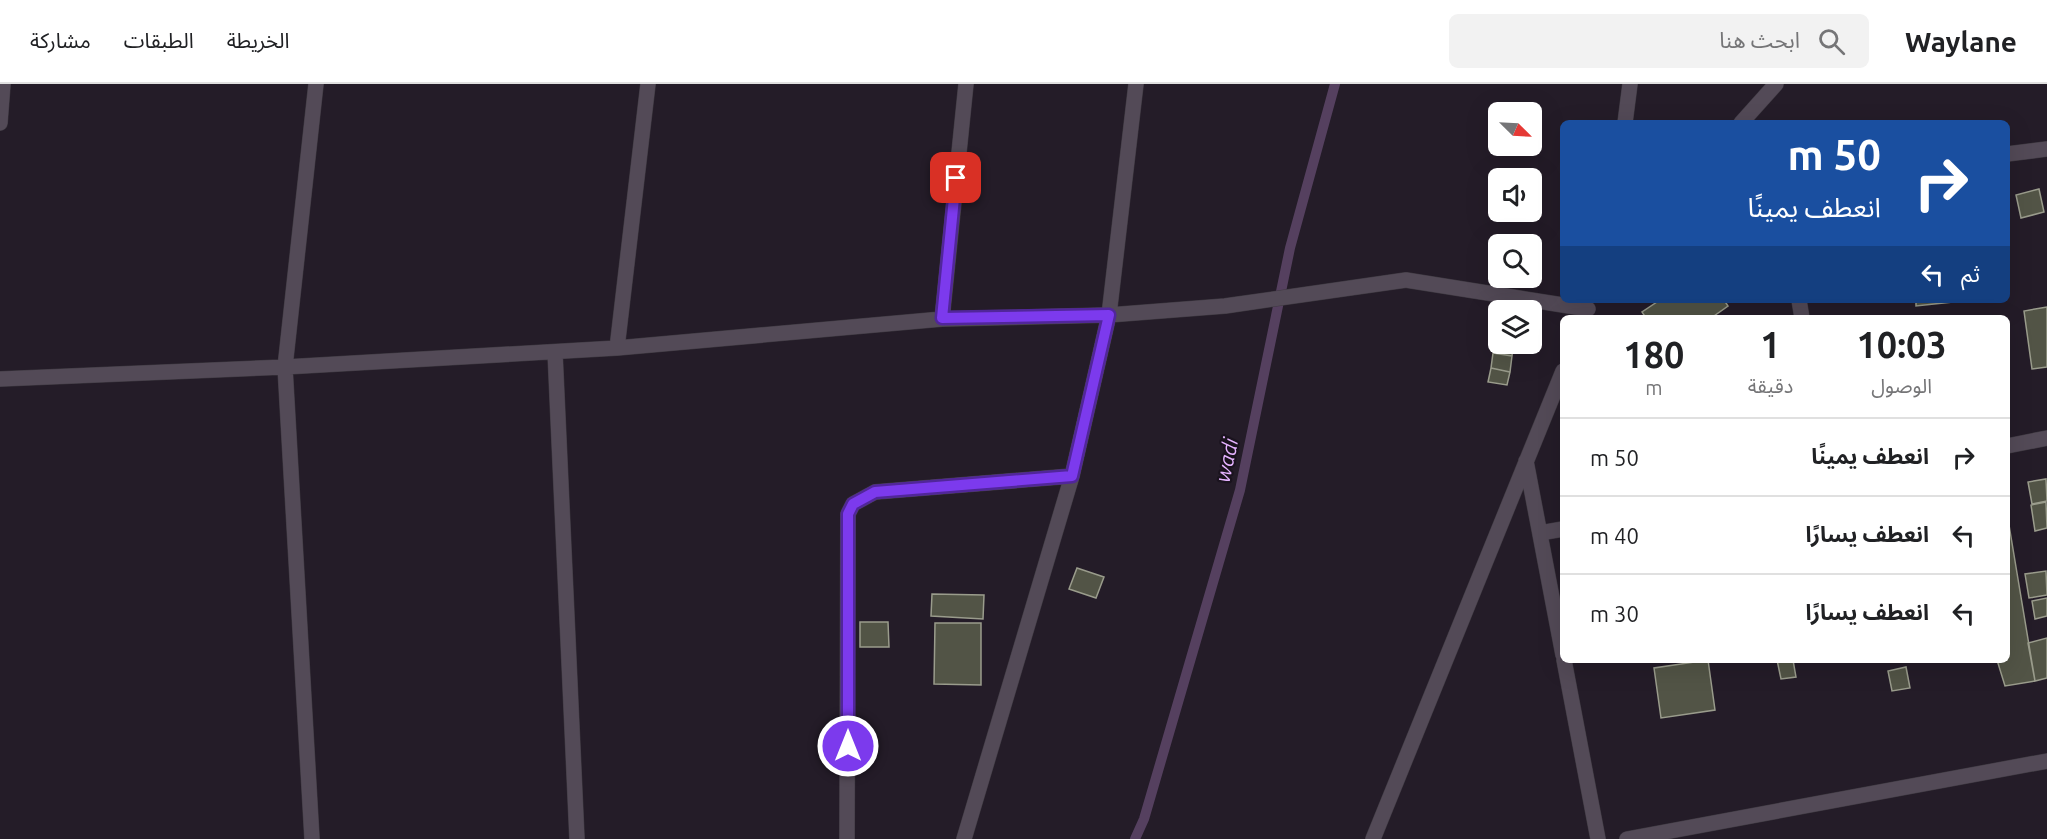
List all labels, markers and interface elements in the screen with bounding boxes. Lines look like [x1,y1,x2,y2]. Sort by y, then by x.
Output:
search box [1449,14,1869,68]
icon: search [1815,25,1848,58]
text: Waylane [1905,26,2017,57]
text: ابحث هنا [1719,27,1800,52]
text: مشاركة [30,28,91,52]
text: الطبقات [124,28,194,52]
text: الخريطة [227,28,290,52]
north arrow [1488,102,1542,156]
map controls [1488,102,1542,354]
text: 50 m [1787,131,1881,178]
icon: right [1902,144,1980,222]
pin [930,152,981,203]
icon: arrive [939,161,972,194]
button: sound [1488,168,1542,222]
text: انعطف يمينًا [1747,192,1881,222]
button: search [1488,234,1542,288]
icon: left [1916,258,1949,291]
text: ثم [1961,261,1980,286]
button: layers [1488,300,1542,354]
text: 1 [1760,324,1781,365]
text: 10:03 [1857,324,1947,365]
text: 180 [1623,334,1684,375]
text: دقيقة [1748,374,1793,397]
text: الوصول [1871,374,1932,397]
text: m [1645,376,1662,399]
water label: wadi [1210,435,1243,484]
icon: right [1947,441,1980,474]
text: انعطف يمينًا [1811,443,1929,468]
text: 50 m [1590,445,1639,470]
icon: left [1947,519,1980,552]
text: انعطف يسارًا [1806,521,1929,546]
text: 40 m [1590,523,1639,548]
icon: left [1947,597,1980,630]
text: انعطف يسارًا [1806,599,1929,624]
text: 30 m [1590,601,1639,626]
position arrow [816,714,880,778]

